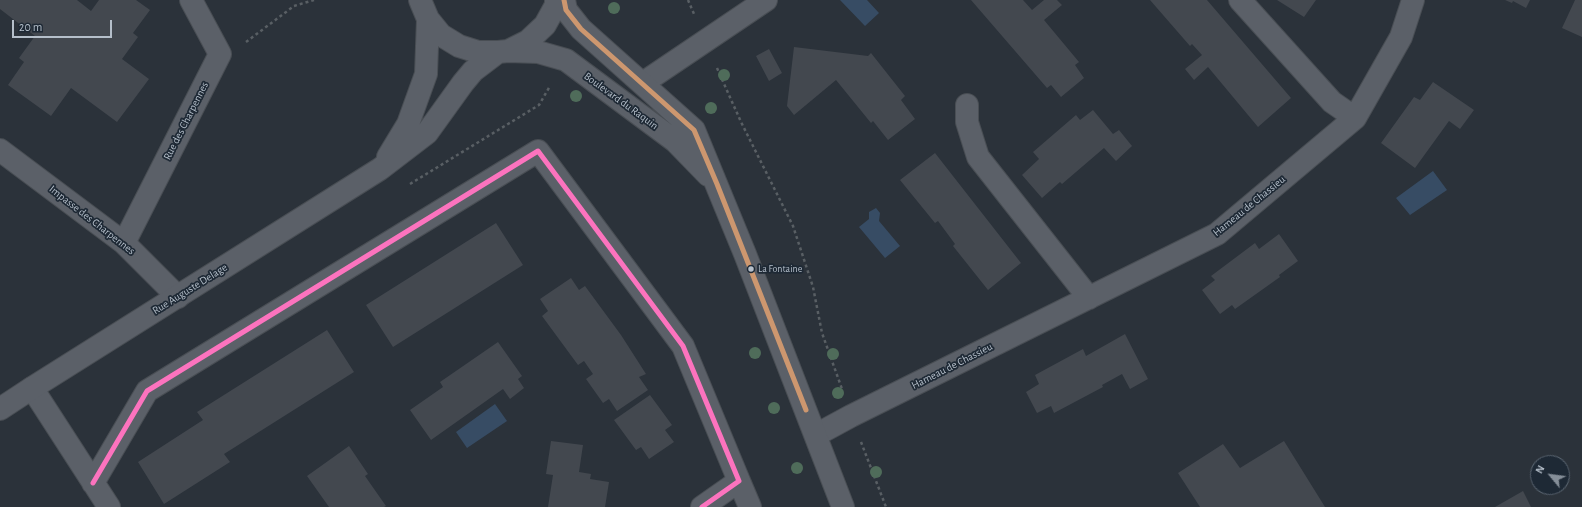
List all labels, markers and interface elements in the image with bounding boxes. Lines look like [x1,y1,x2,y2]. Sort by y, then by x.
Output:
scale bar [14,12,114,38]
text: 20 m [19,21,42,33]
street label: Boulevard du Raquin [581,70,661,132]
street label: Rue des Charpennes [161,80,211,162]
street label: Hameau de Chassieu [1210,173,1288,239]
street label: Impasse des Charpennes [47,182,137,258]
street label: Rue Auguste Delage [150,261,230,317]
place label: La Fontaine [758,263,802,275]
marker: La Fontaine [746,264,756,274]
street label: Hameau de Chassieu [909,340,995,392]
north arrow [1530,455,1570,495]
text: N [1533,463,1547,475]

